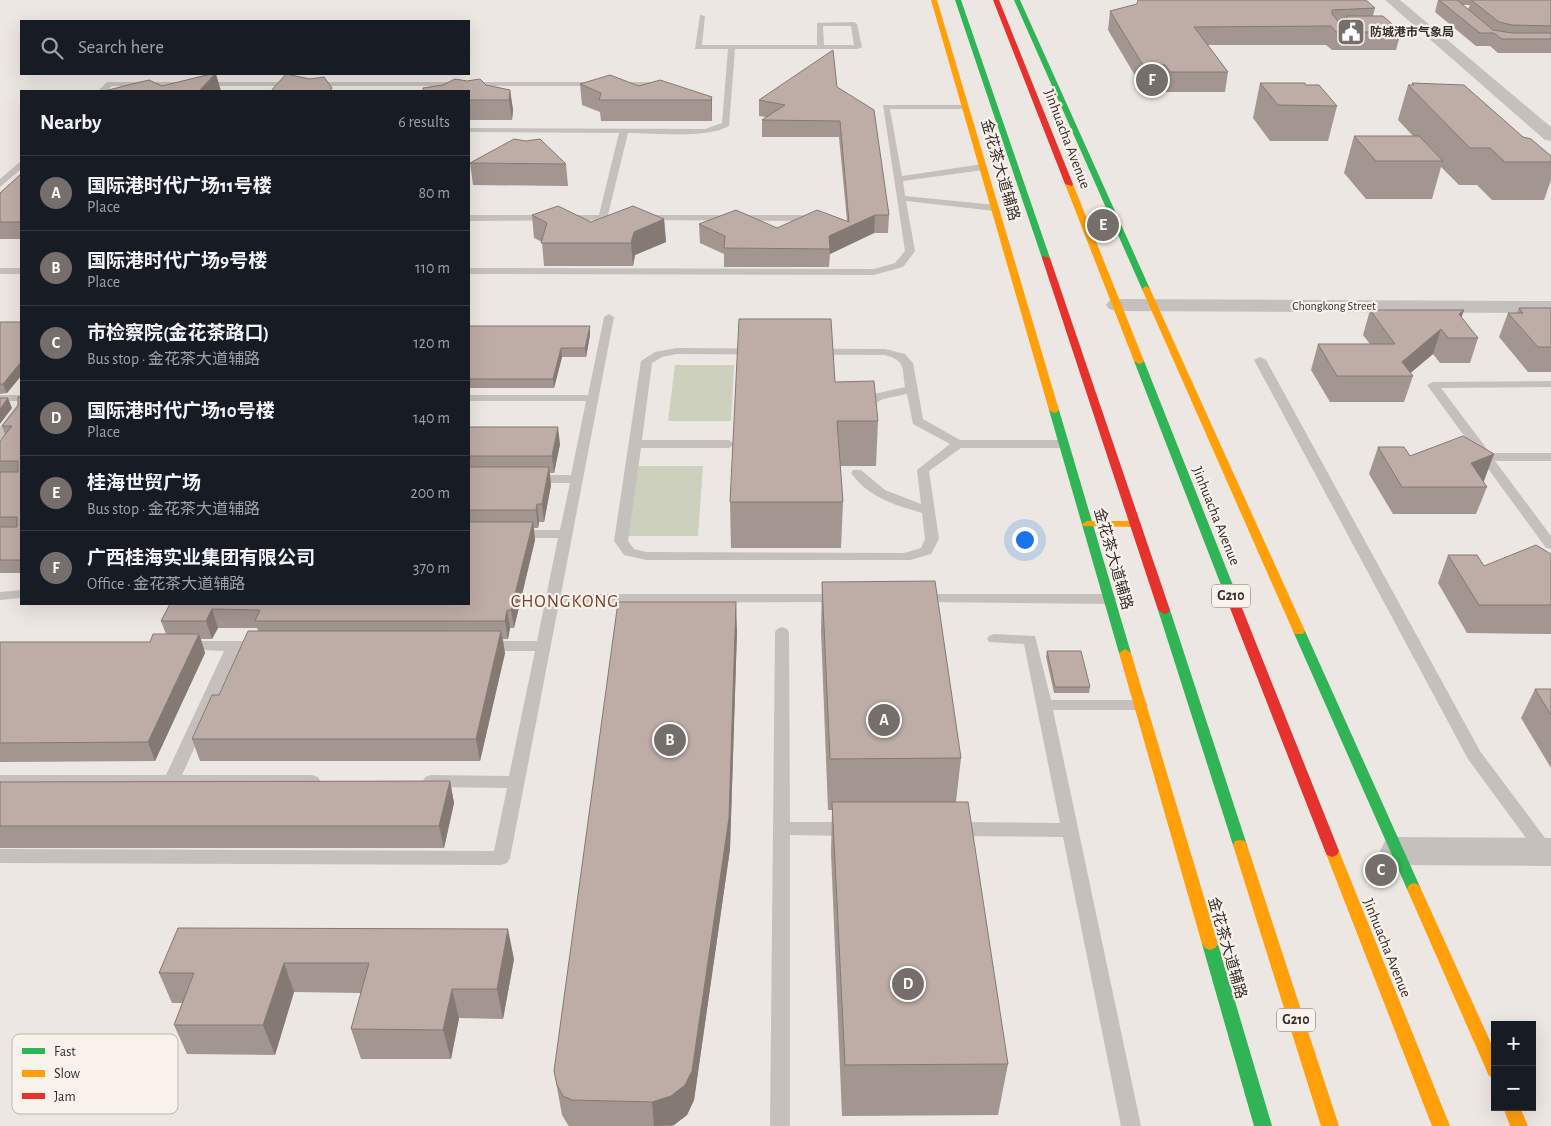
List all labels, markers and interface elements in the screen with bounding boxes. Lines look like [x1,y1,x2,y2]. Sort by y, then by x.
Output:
public building icon: 防城港市气象局 [1336,17,1366,47]
search box [20,20,470,75]
place label: 防城港市气象局 [1370,25,1454,38]
icon: search [38,34,66,62]
text: Search here [78,38,164,57]
pin: F [1136,61,1168,99]
street label: Jinhuacha Avenue [1041,87,1093,191]
text: Nearby [40,112,101,133]
text: 6 results [398,114,450,130]
street label: 金花茶大道辅路 [978,117,1023,223]
text: 国际港时代广场11号楼 [87,177,272,196]
text: A [51,185,61,201]
text: 80 m [419,185,450,201]
text: Place [87,199,120,215]
pin: E [1087,206,1119,244]
text: 国际港时代广场9号楼 [87,252,267,271]
text: B [51,260,61,276]
text: 110 m [415,260,450,276]
text: Place [87,274,120,290]
street label: Chongkong Street [1292,300,1376,312]
text: 市检察院(金花茶路口) [87,324,269,343]
text: C [52,335,60,351]
text: 120 m [413,335,450,351]
text: Bus stop · 金花茶大道辅路 [87,351,260,367]
text: 国际港时代广场10号楼 [87,402,275,421]
text: D [51,410,61,426]
text: 140 m [413,410,450,426]
text: Place [87,424,120,440]
street label: Jinhuacha Avenue [1189,464,1243,568]
text: 桂海世贸广场 [87,474,201,493]
text: E [52,485,60,501]
text: 200 m [410,485,450,501]
text: Bus stop · 金花茶大道辅路 [87,501,260,517]
street label: 金花茶大道辅路 [1091,506,1136,612]
your location [1012,527,1038,553]
text: 广西桂海实业集团有限公司 [87,549,315,568]
text: F [52,560,60,576]
text: 370 m [413,560,450,576]
text: Office · 金花茶大道辅路 [87,576,245,592]
road number: G210 [1212,584,1250,608]
district label: CHONGKONG [511,593,619,611]
pin: A [868,701,900,739]
pin: B [654,721,686,759]
pin: C [1365,851,1397,889]
street label: 金花茶大道辅路 [1205,895,1250,1001]
street label: Jinhuacha Avenue [1360,896,1414,1000]
pin: D [892,965,924,1003]
road number: G210 [1277,1008,1315,1032]
map controls [1491,1021,1536,1111]
button: + [1491,1021,1536,1066]
legend [12,1034,178,1114]
text: Fast [54,1045,76,1059]
button: − [1491,1066,1536,1111]
text: Slow [54,1067,81,1081]
text: Jam [54,1090,76,1104]

